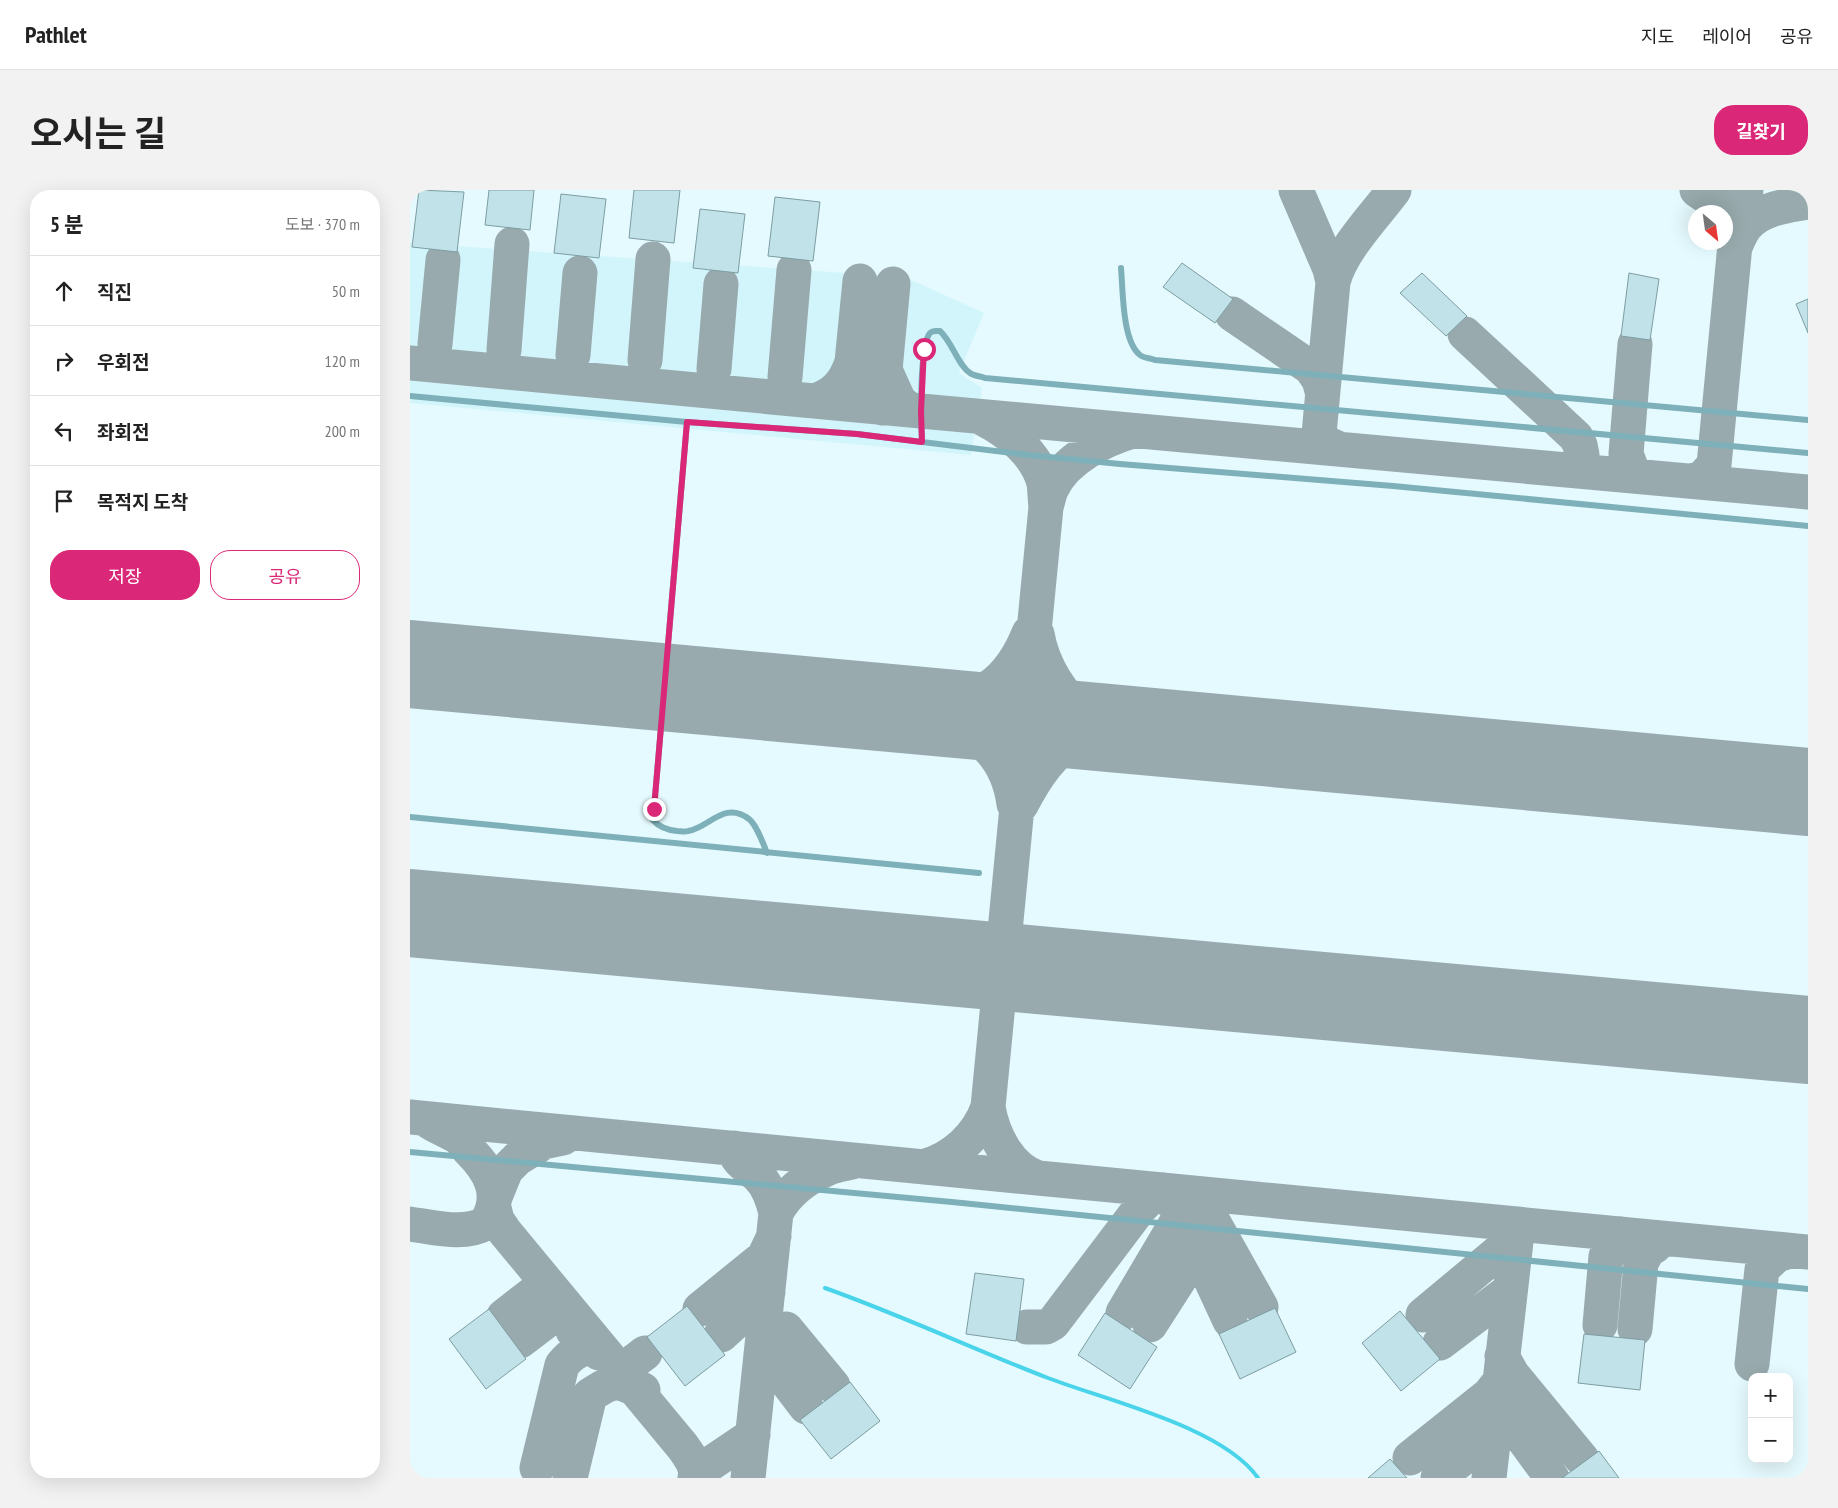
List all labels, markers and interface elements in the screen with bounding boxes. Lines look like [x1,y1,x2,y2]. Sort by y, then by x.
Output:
text: Pathlet [25,19,87,50]
text: 지도 [1641,25,1674,48]
text: 레이어 [1702,25,1752,48]
text: 공유 [1780,25,1813,48]
button: 길찾기 [1714,105,1808,155]
text: 오시는 길 [30,110,166,156]
north arrow [1688,205,1733,250]
text: 5 분 [50,211,84,238]
text: 도보 · 370 m [285,214,360,234]
icon: ahead [50,277,78,305]
text: 직진 [97,280,132,304]
text: 50 m [332,281,360,301]
route start [913,338,936,361]
icon: right [50,347,78,375]
text: 우회전 [97,350,149,374]
text: 120 m [325,351,360,371]
icon: left [50,417,78,445]
text: 좌회전 [97,420,149,444]
text: 200 m [325,421,360,441]
icon: arrive [50,487,78,515]
text: 목적지 도착 [97,490,188,514]
button: 저장 [50,550,200,600]
button: 공유 [210,550,360,600]
route end [643,798,666,821]
map controls [1748,1373,1793,1463]
button: + [1748,1373,1793,1418]
button: − [1748,1418,1793,1463]

